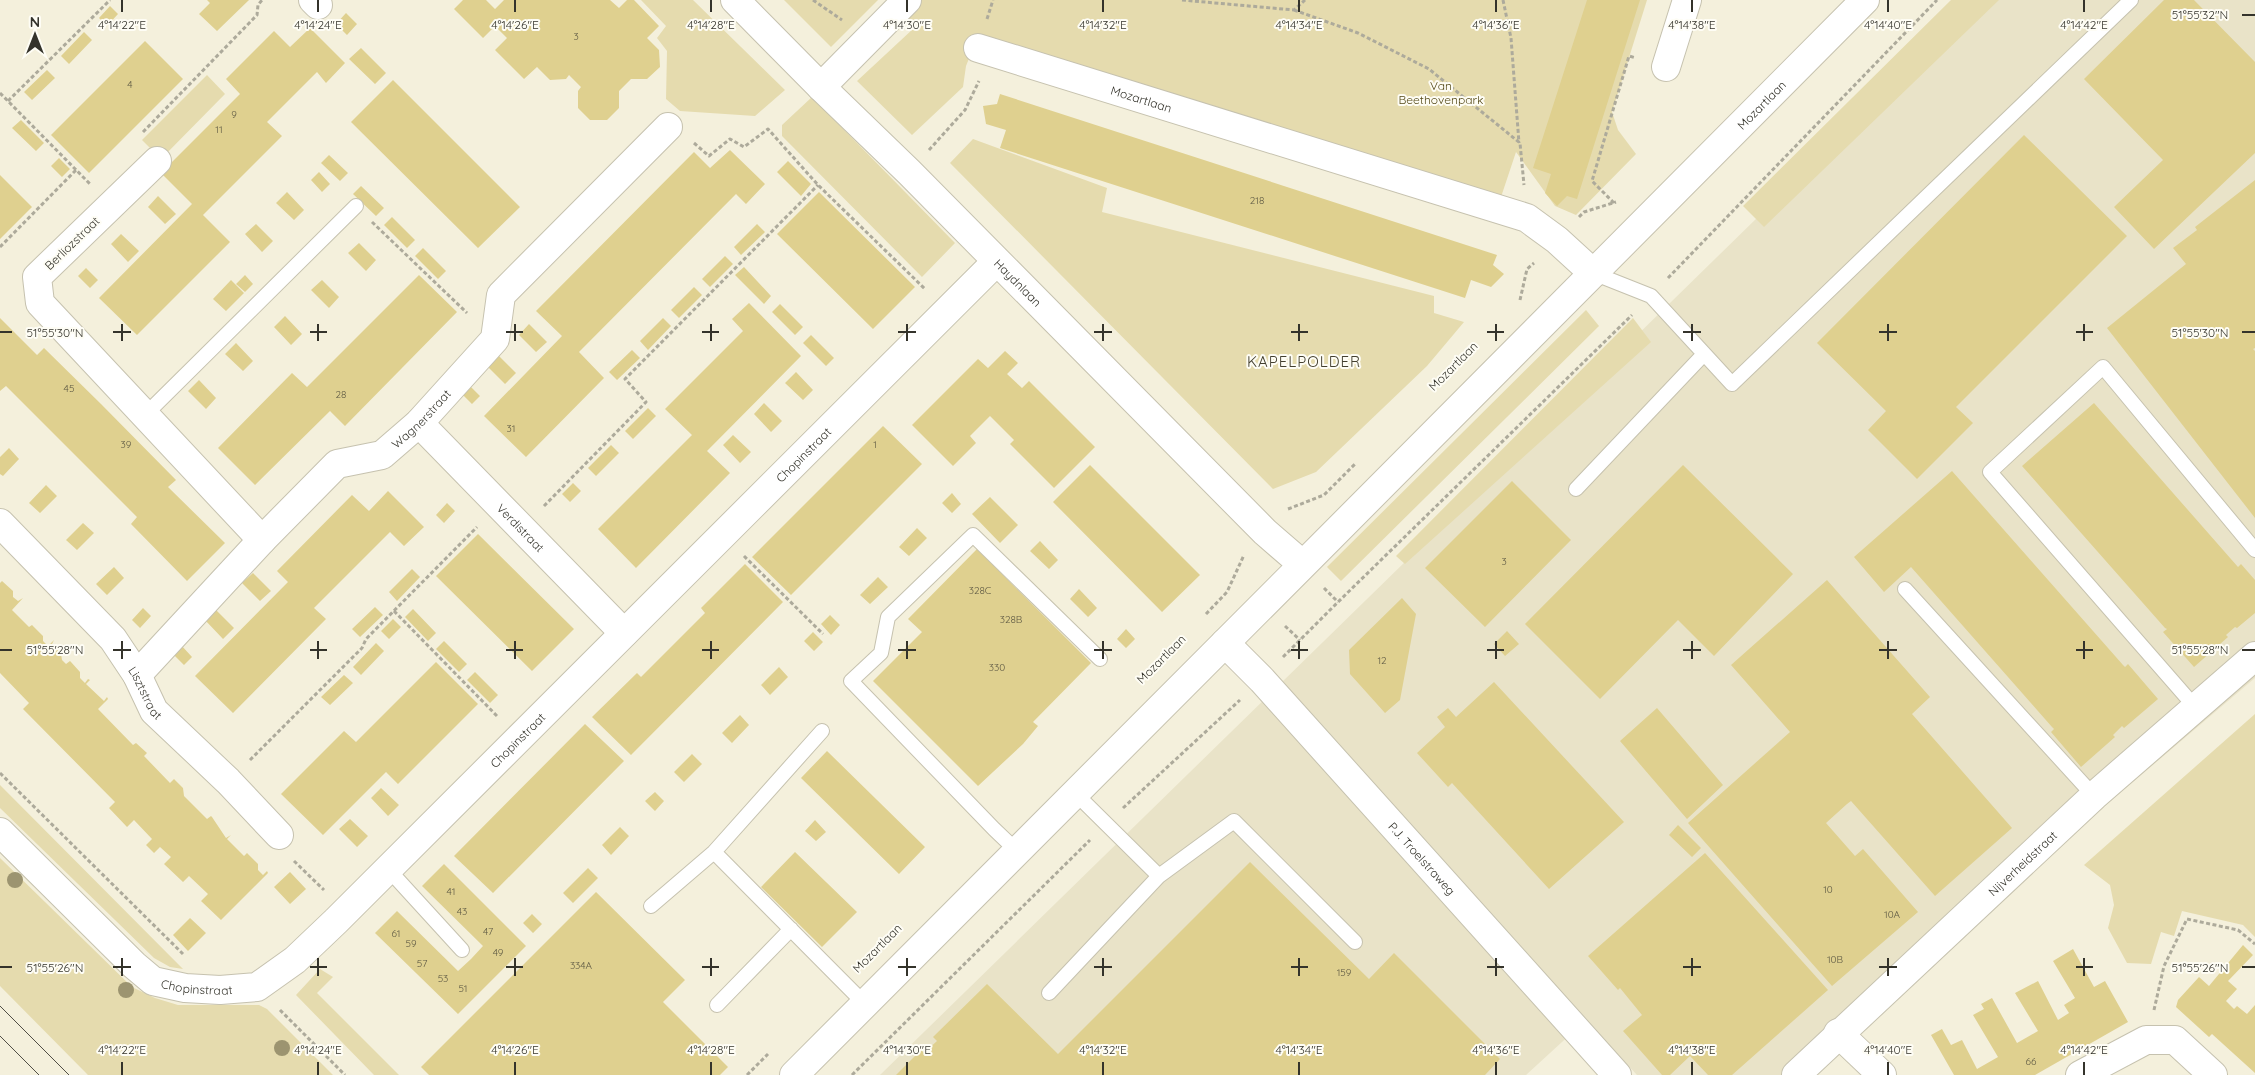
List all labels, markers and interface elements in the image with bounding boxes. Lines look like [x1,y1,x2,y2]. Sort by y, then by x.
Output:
text: 51°55'32"N [2172,7,2228,22]
north arrow [10,10,60,60]
text: N [30,13,40,31]
text: 4°14'22"E [98,17,146,32]
text: 4°14'24"E [294,17,342,32]
text: 4°14'26"E [491,17,539,32]
text: 4°14'28"E [687,17,735,32]
text: 4°14'30"E [883,17,931,32]
text: 4°14'32"E [1079,17,1127,32]
text: 4°14'34"E [1275,17,1323,32]
text: 4°14'36"E [1472,17,1520,32]
text: 4°14'38"E [1668,17,1716,32]
text: 4°14'40"E [1864,17,1912,32]
text: 4°14'42"E [2060,17,2108,32]
house number: 3 [573,30,579,43]
street label: Mozartlaan [1734,77,1789,132]
house number: 4 [127,78,133,91]
park label: Van Beethovenpark [1398,78,1484,107]
street label: Mozartlaan [1109,82,1174,115]
house number: 9 [231,108,237,121]
house number: 11 [215,123,223,136]
house number: 218 [1250,194,1264,207]
street label: Berliozstraat [42,213,102,273]
street label: Haydnlaan [991,255,1045,310]
text: 51°55'30"N [26,325,84,340]
text: 51°55'30"N [2171,325,2229,340]
street label: Mozartlaan [1425,338,1481,394]
district label: KAPELPOLDER [1247,352,1361,371]
house number: 45 [64,382,74,395]
street label: Wagnerstraat [388,386,454,451]
house number: 28 [336,388,346,401]
house number: 31 [507,422,515,435]
street label: Chopinstraat [773,424,834,485]
house number: 39 [121,438,132,451]
house number: 1 [873,438,877,451]
street label: Verdistraat [494,500,548,555]
house number: 3 [1501,555,1507,568]
house number: 328C [969,584,992,597]
house number: 328B [1000,613,1023,626]
street label: Mozartlaan [1133,631,1189,687]
text: 51°55'28"N [27,642,83,657]
text: 51°55'28"N [2172,642,2228,657]
house number: 12 [1377,654,1387,667]
house number: 330 [989,661,1005,674]
street label: Lisztstraat [126,663,166,722]
street label: Chopinstraat [487,709,548,771]
street label: P.J. Troelstraweg [1386,819,1459,898]
street label: Nijverheidstraat [1985,827,2060,899]
house number: 10 [1823,883,1833,896]
house number: 41 [447,885,455,898]
house number: 43 [457,905,467,918]
house number: 10A [1884,908,1901,921]
street label: Mozartlaan [849,920,905,976]
house number: 47 [483,925,493,938]
house number: 61 [391,927,401,940]
house number: 59 [405,937,417,950]
house number: 49 [493,946,504,959]
house number: 10B [1827,953,1844,966]
house number: 57 [417,957,427,970]
house number: 334A [570,959,593,972]
text: 51°55'26"N [27,960,83,975]
text: 51°55'26"N [2172,960,2228,975]
house number: 159 [1337,966,1352,979]
house number: 53 [438,972,448,985]
street label: Chopinstraat [160,975,233,998]
house number: 51 [458,982,468,995]
text: 4°14'22"E [98,1042,146,1057]
text: 4°14'24"E [294,1042,342,1057]
text: 4°14'26"E [491,1042,539,1057]
text: 4°14'28"E [687,1042,735,1057]
text: 4°14'30"E [883,1042,931,1057]
text: 4°14'32"E [1079,1042,1127,1057]
text: 4°14'34"E [1275,1042,1323,1057]
text: 4°14'36"E [1472,1042,1520,1057]
text: 4°14'38"E [1668,1042,1716,1057]
text: 4°14'40"E [1864,1042,1912,1057]
text: 4°14'42"E [2060,1042,2108,1057]
house number: 66 [2026,1055,2037,1068]

